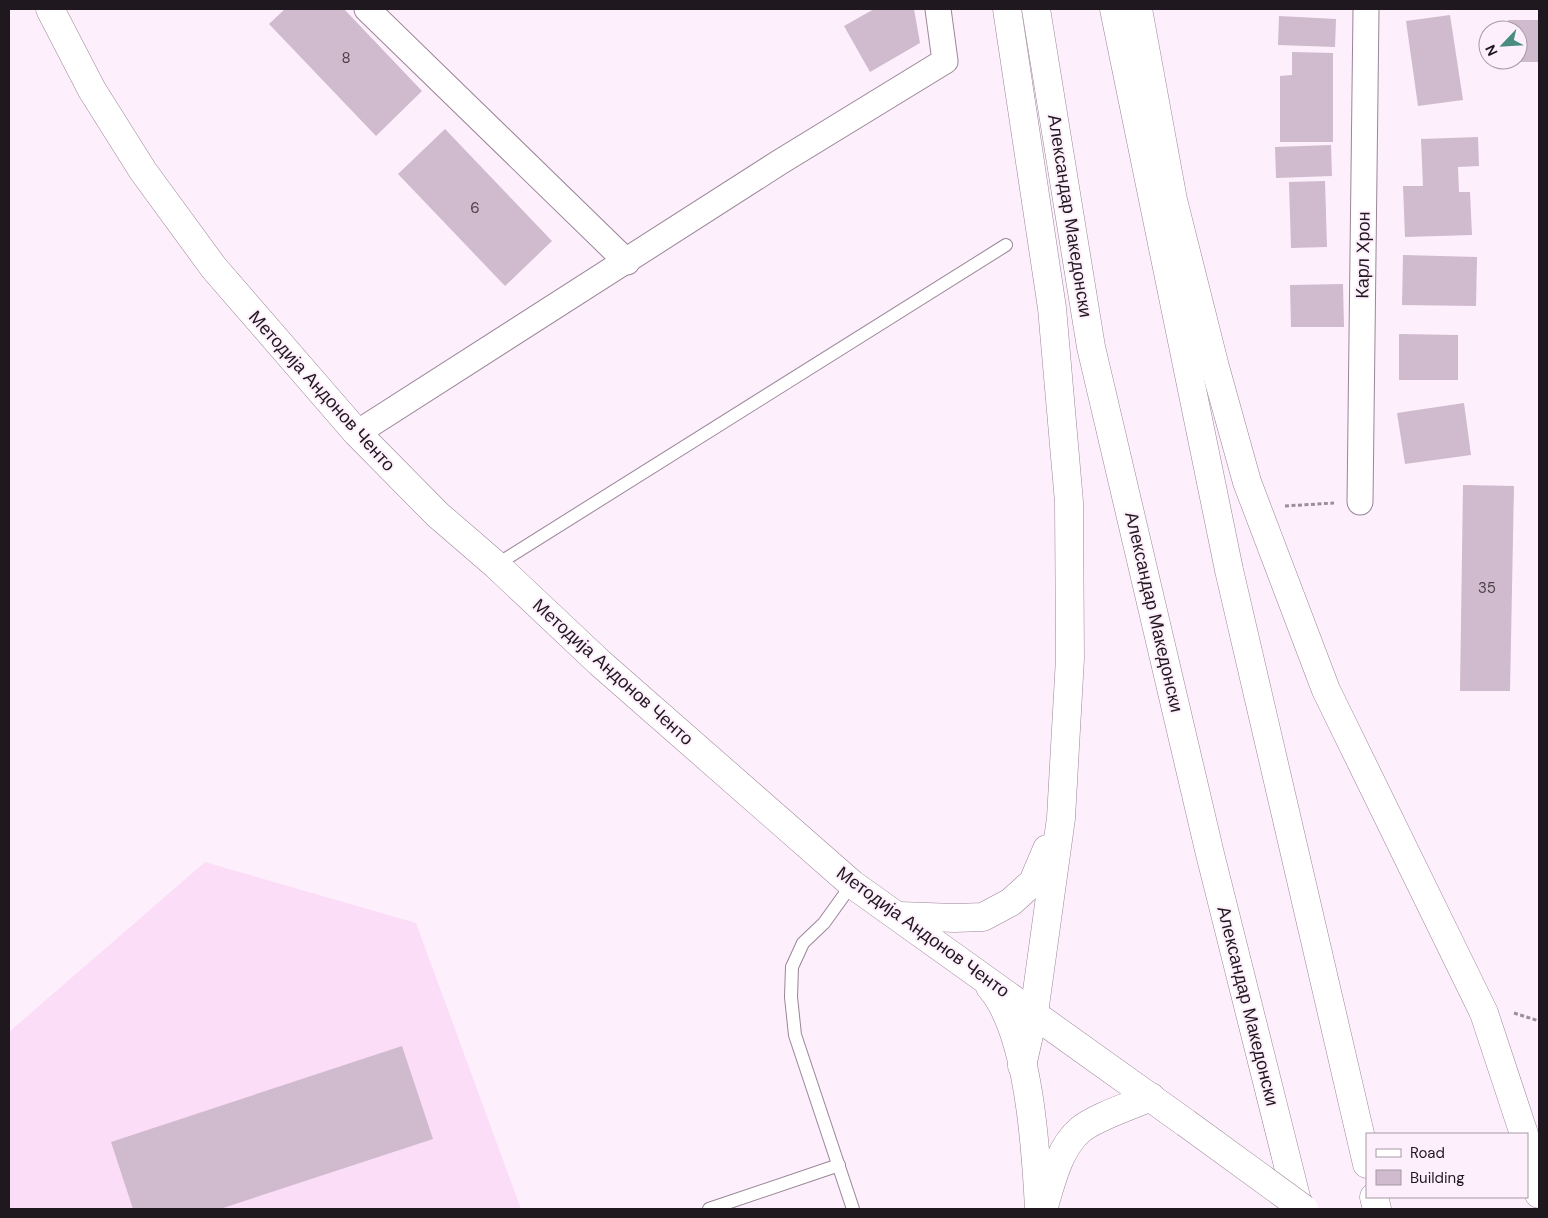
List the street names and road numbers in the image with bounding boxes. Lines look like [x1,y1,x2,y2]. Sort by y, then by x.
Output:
street label: Александар Македонски [1042,113,1098,319]
street label: Карл Хрон [1350,211,1376,299]
street label: Методија Андонов Ченто [243,306,401,476]
street label: Александар Македонски [1119,509,1189,715]
street label: Методија Андонов Ченто [528,593,698,751]
street label: Методија Андонов Ченто [832,861,1014,1003]
street label: Александар Македонски [1212,904,1284,1108]

